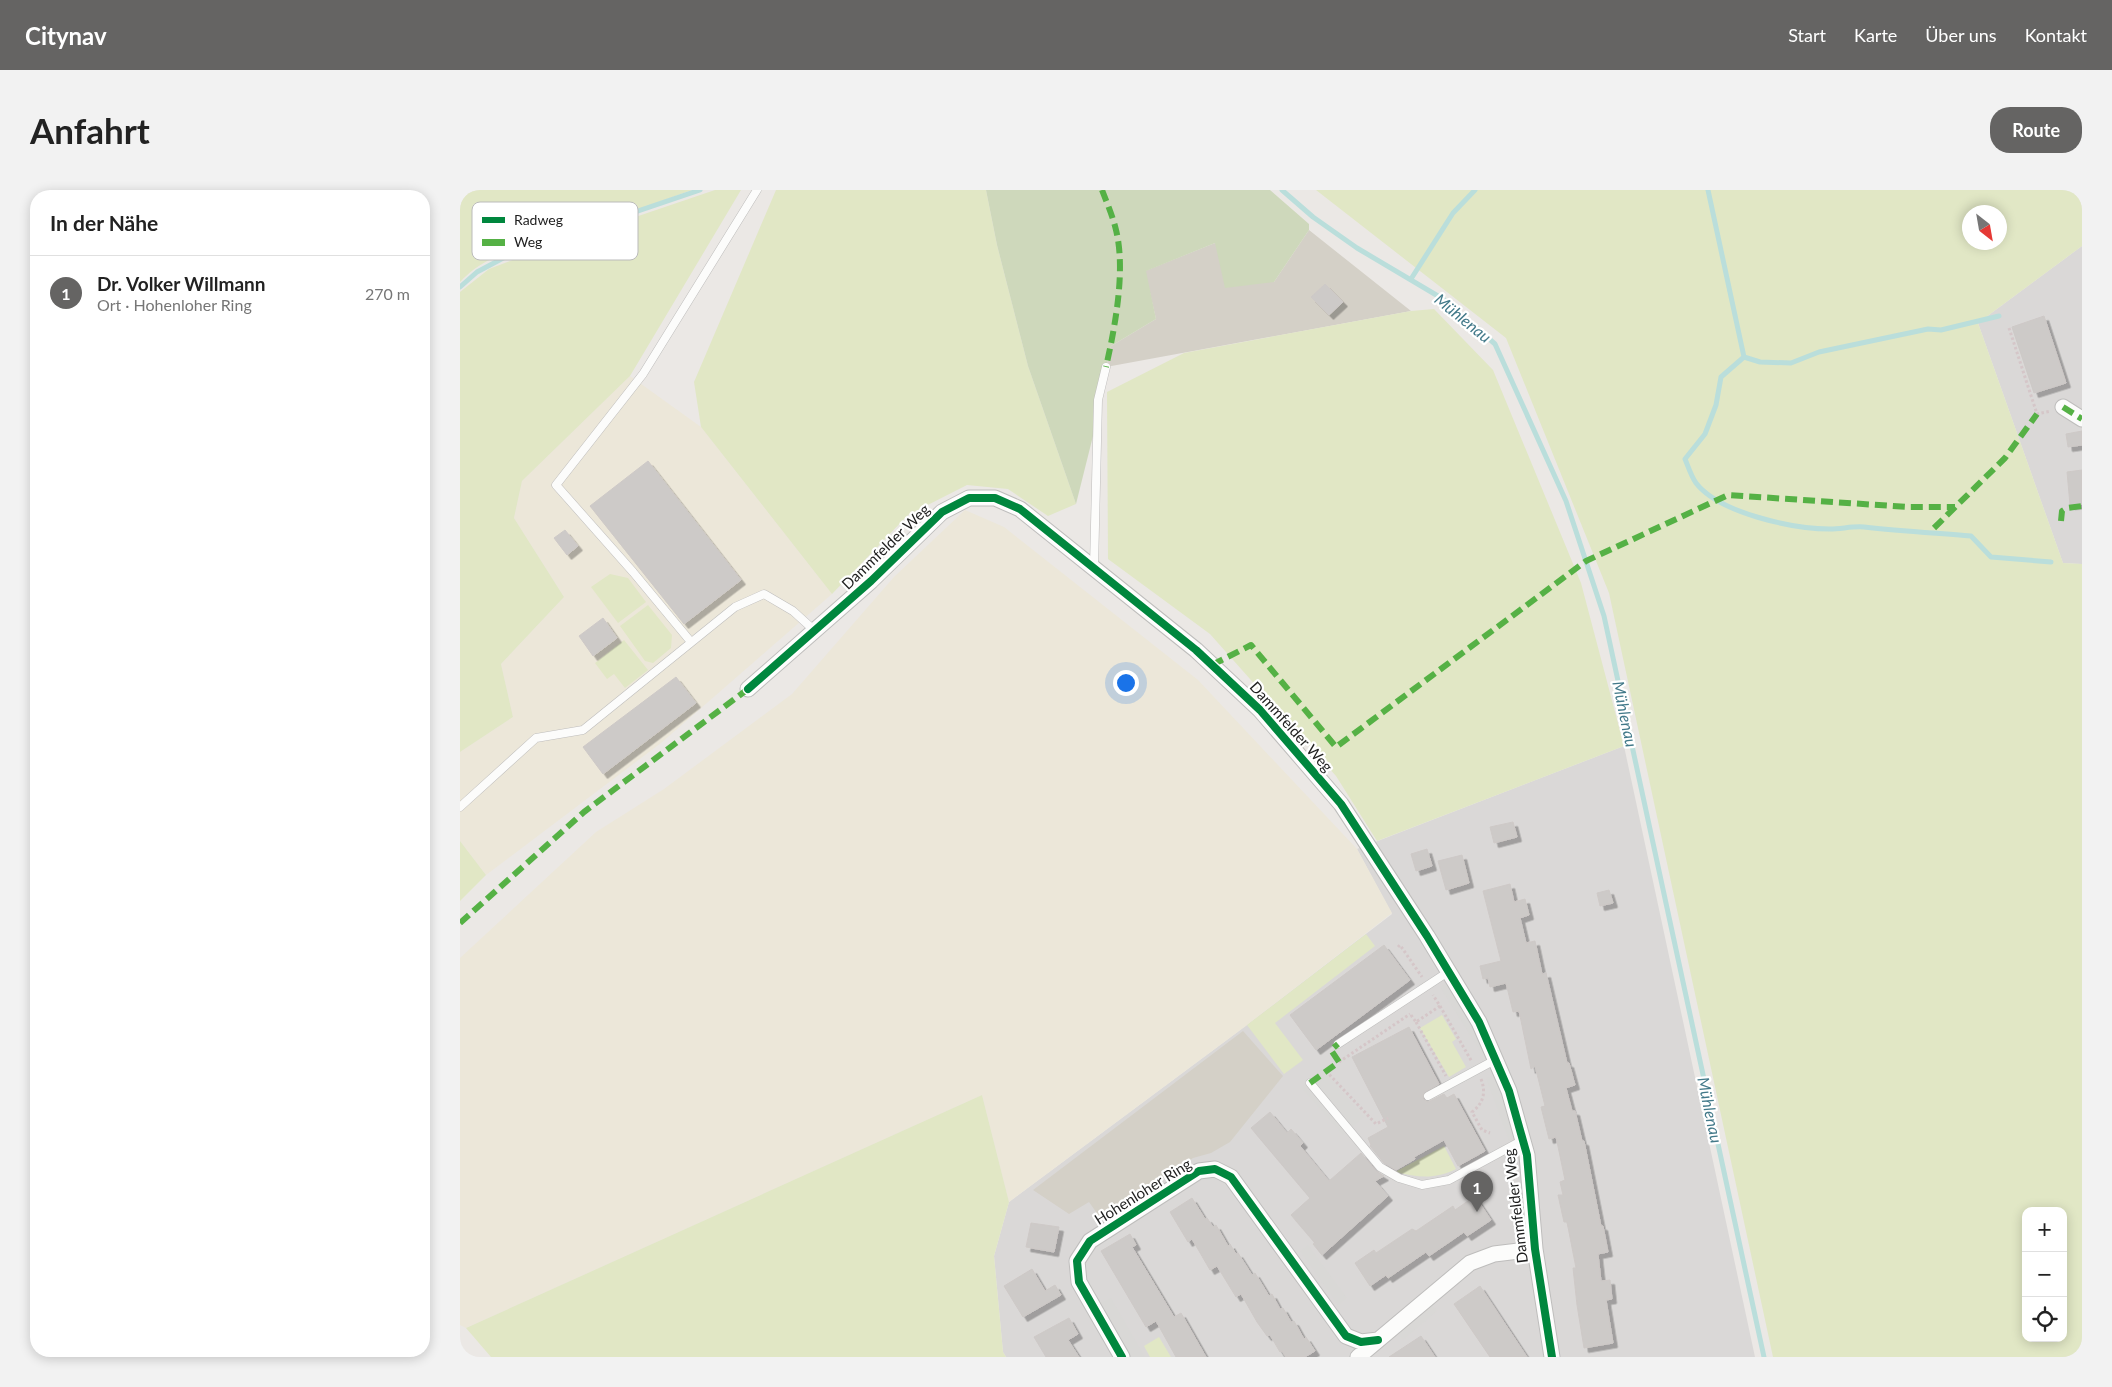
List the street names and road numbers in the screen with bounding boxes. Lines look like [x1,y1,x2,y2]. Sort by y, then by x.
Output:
street label: Dammfelder Weg [838,500,933,593]
street label: Dammfelder Weg [1247,678,1337,775]
street label: Dammfelder Weg [1499,1148,1531,1264]
street label: Hohenloher Ring [1091,1154,1194,1228]

